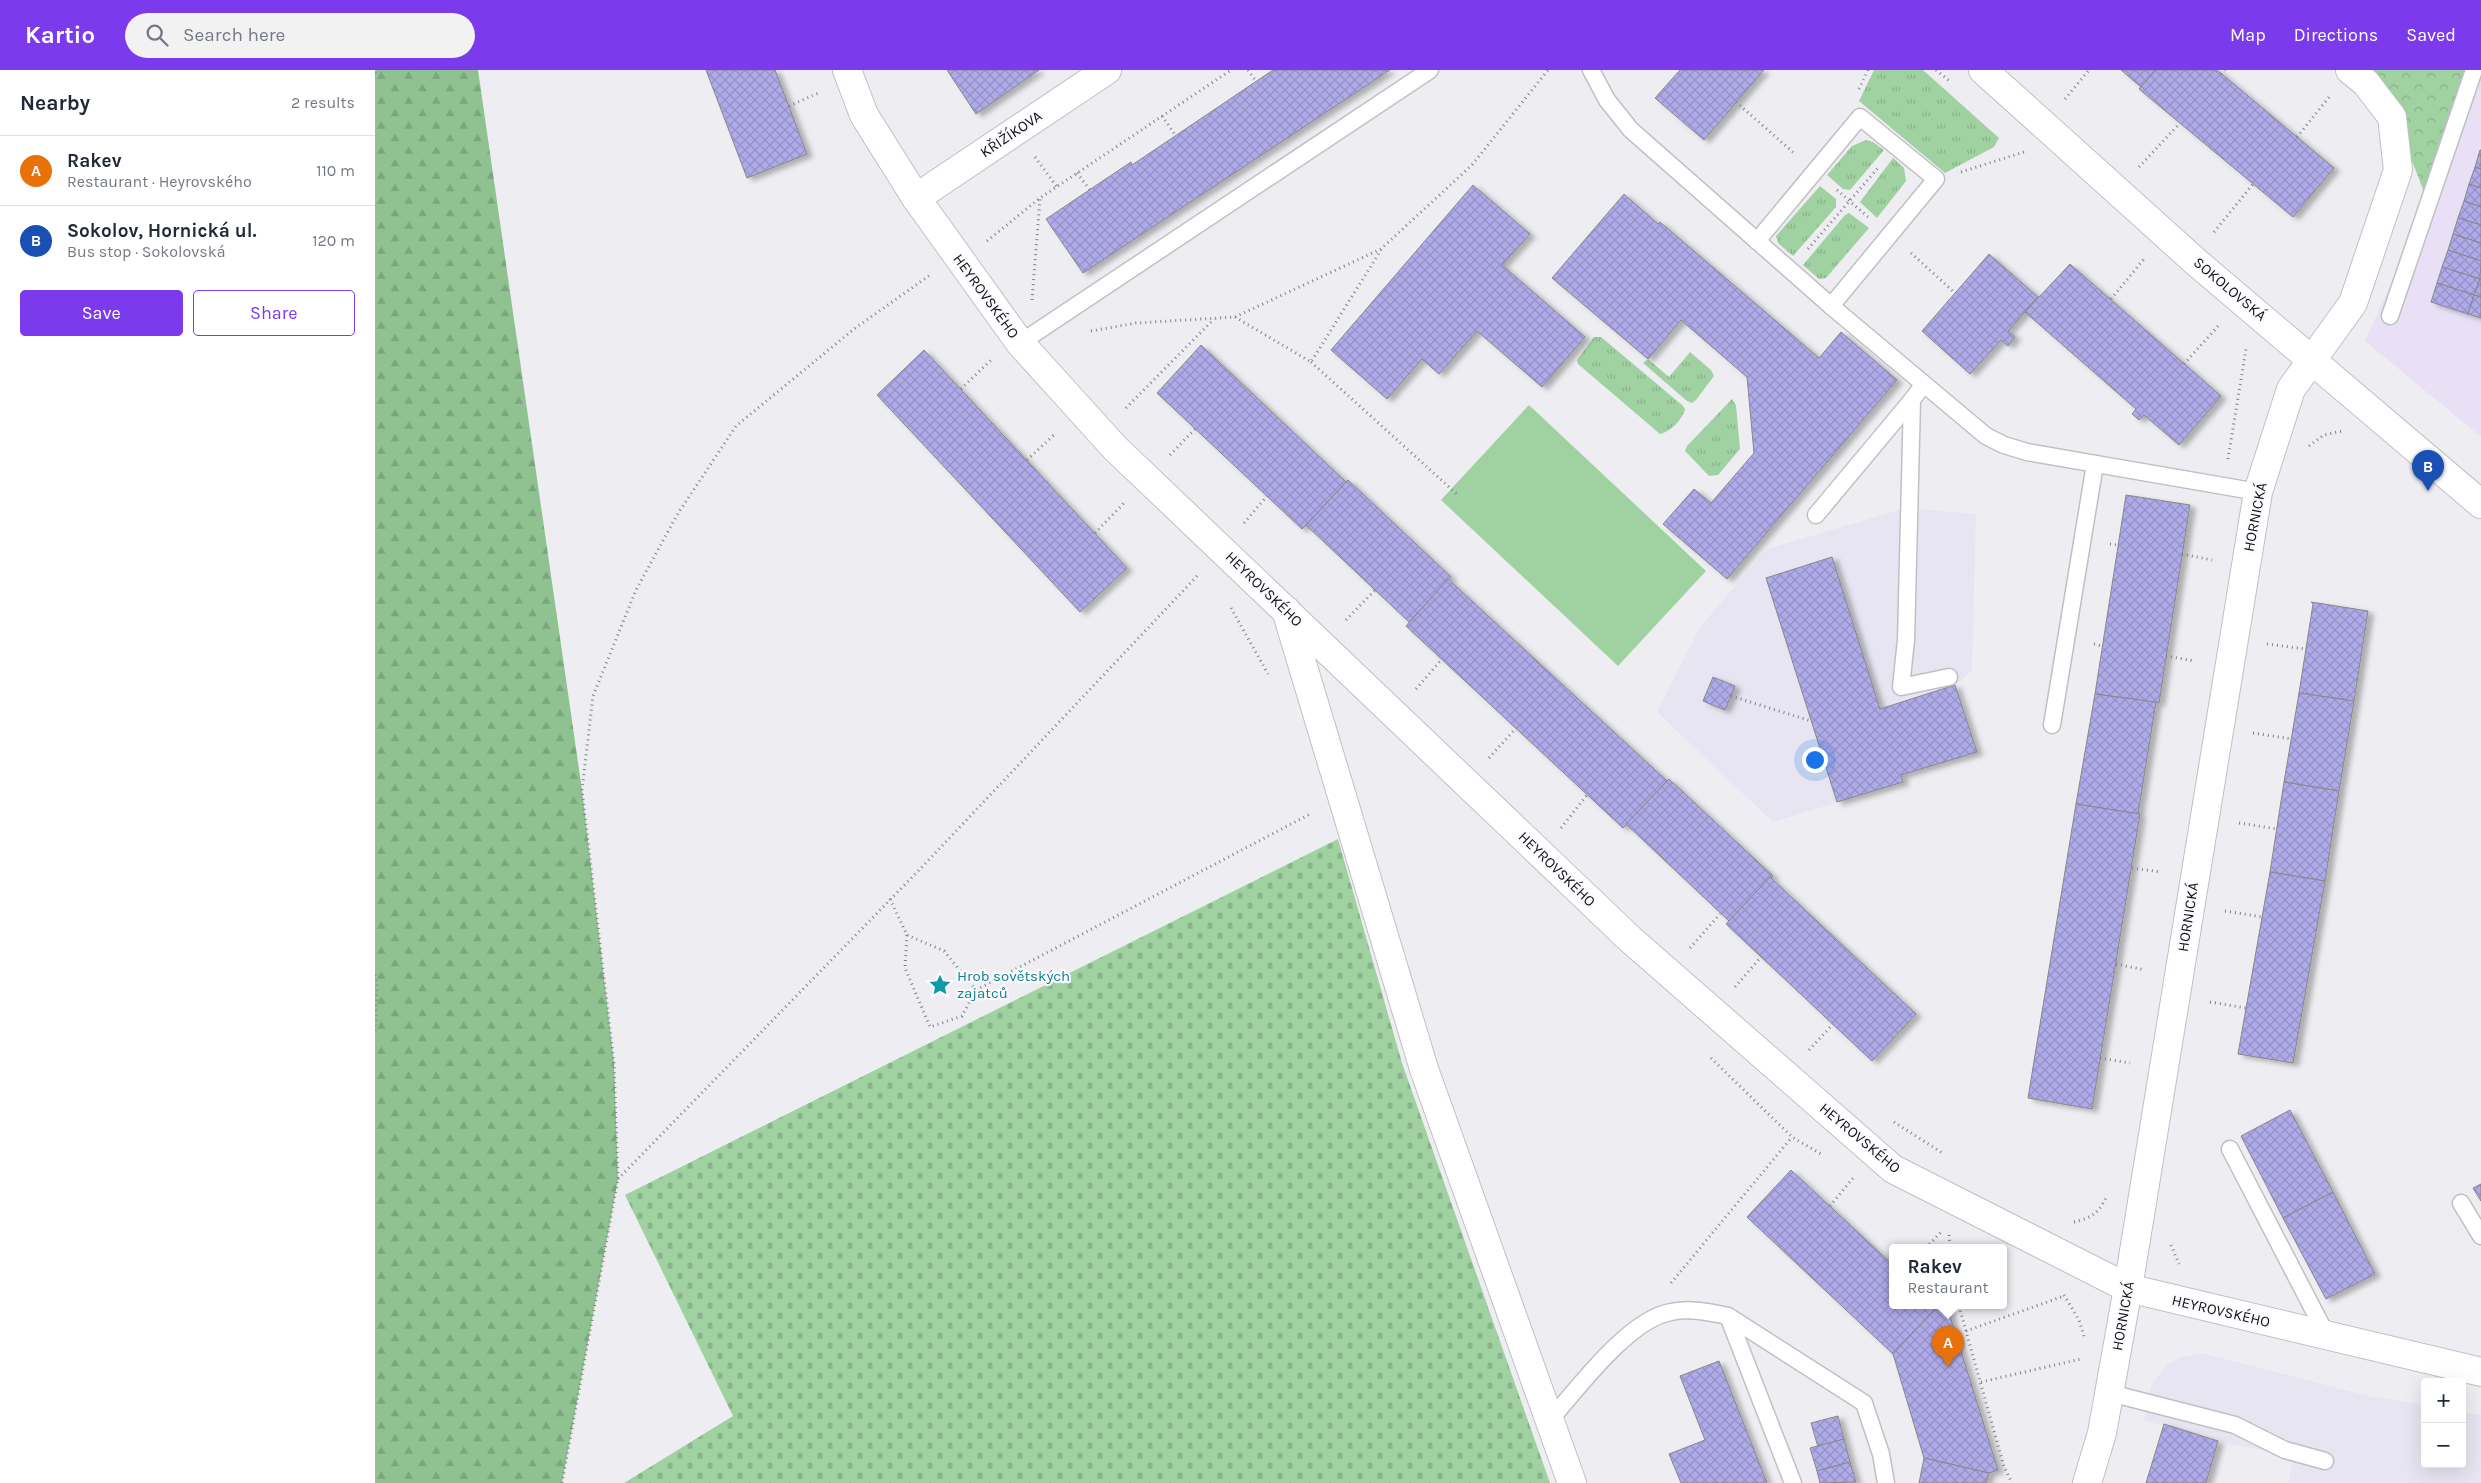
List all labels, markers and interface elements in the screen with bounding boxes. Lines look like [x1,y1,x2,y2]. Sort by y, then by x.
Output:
search box [125,13,475,58]
text: Kartio [25,21,95,49]
icon: search [143,21,171,49]
text: Search here [183,24,285,46]
text: Map [2230,24,2266,46]
text: Directions [2294,24,2378,46]
text: Saved [2406,24,2456,46]
text: Nearby [20,91,90,115]
text: 2 results [291,93,355,112]
street label: KŘIŽÍKOVA [977,107,1046,161]
text: Rakev [67,150,122,172]
text: A [31,161,41,180]
text: 110 m [316,161,355,180]
text: Restaurant · Heyrovského [67,172,252,191]
text: Sokolov, Hornická ul. [67,220,257,242]
text: B [31,231,41,250]
text: 120 m [312,231,355,250]
text: Bus stop · Sokolovská [67,242,226,261]
street label: HEYROVSKÉHO [949,250,1023,342]
street label: SOKOLOVSKÁ [2190,253,2270,325]
button: Save [20,290,183,336]
button: Share [193,290,355,336]
pin: B [2412,450,2444,491]
street label: HORNICKÁ [2239,480,2271,553]
street label: HEYROVSKÉHO [1222,548,1306,630]
your location [1802,747,1828,773]
street label: HEYROVSKÉHO [1515,828,1599,910]
street label: HORNICKÁ [2174,881,2202,953]
place label: Hrob sovětských zajatců [957,967,1070,1002]
place icon: Hrob sovětských zajatců [927,972,953,998]
street label: HEYROVSKÉHO [1816,1099,1904,1177]
popup [1889,1244,2007,1309]
text: Rakev [1907,1256,1962,1278]
text: Restaurant [1907,1278,1989,1297]
street label: HORNICKÁ [2108,1279,2138,1352]
street label: HEYROVSKÉHO [2170,1291,2272,1331]
pin: A [1932,1326,1964,1367]
map controls [2421,1378,2466,1468]
button: + [2421,1378,2466,1423]
button: − [2421,1423,2466,1468]

